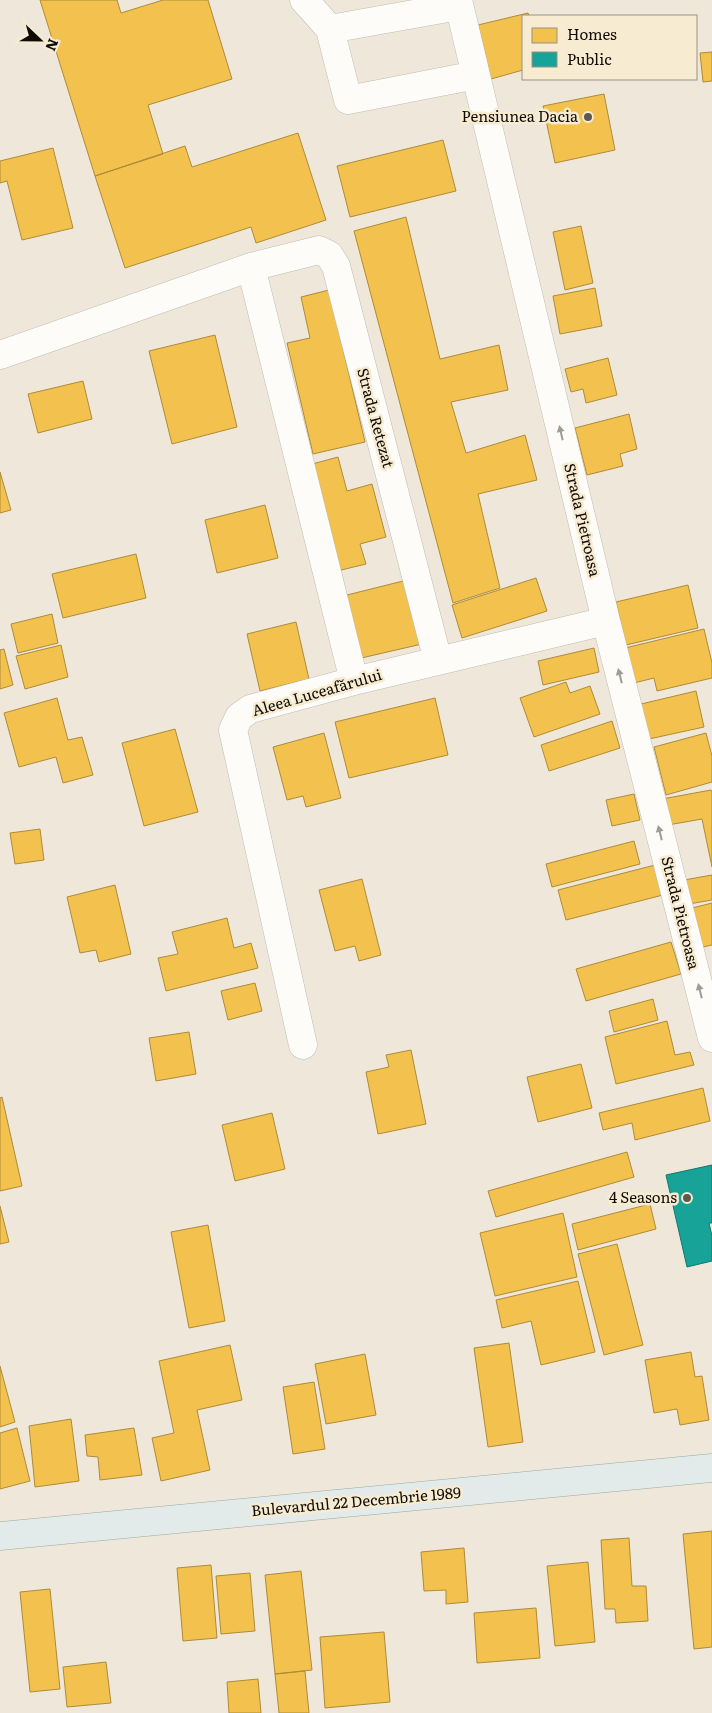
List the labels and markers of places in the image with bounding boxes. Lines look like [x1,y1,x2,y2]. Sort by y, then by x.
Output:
place label: Pensiunea Dacia [462,104,579,127]
marker: Pensiunea Dacia [582,111,594,123]
place label: 4 Seasons [609,1185,677,1208]
marker: 4 Seasons [681,1192,693,1204]

